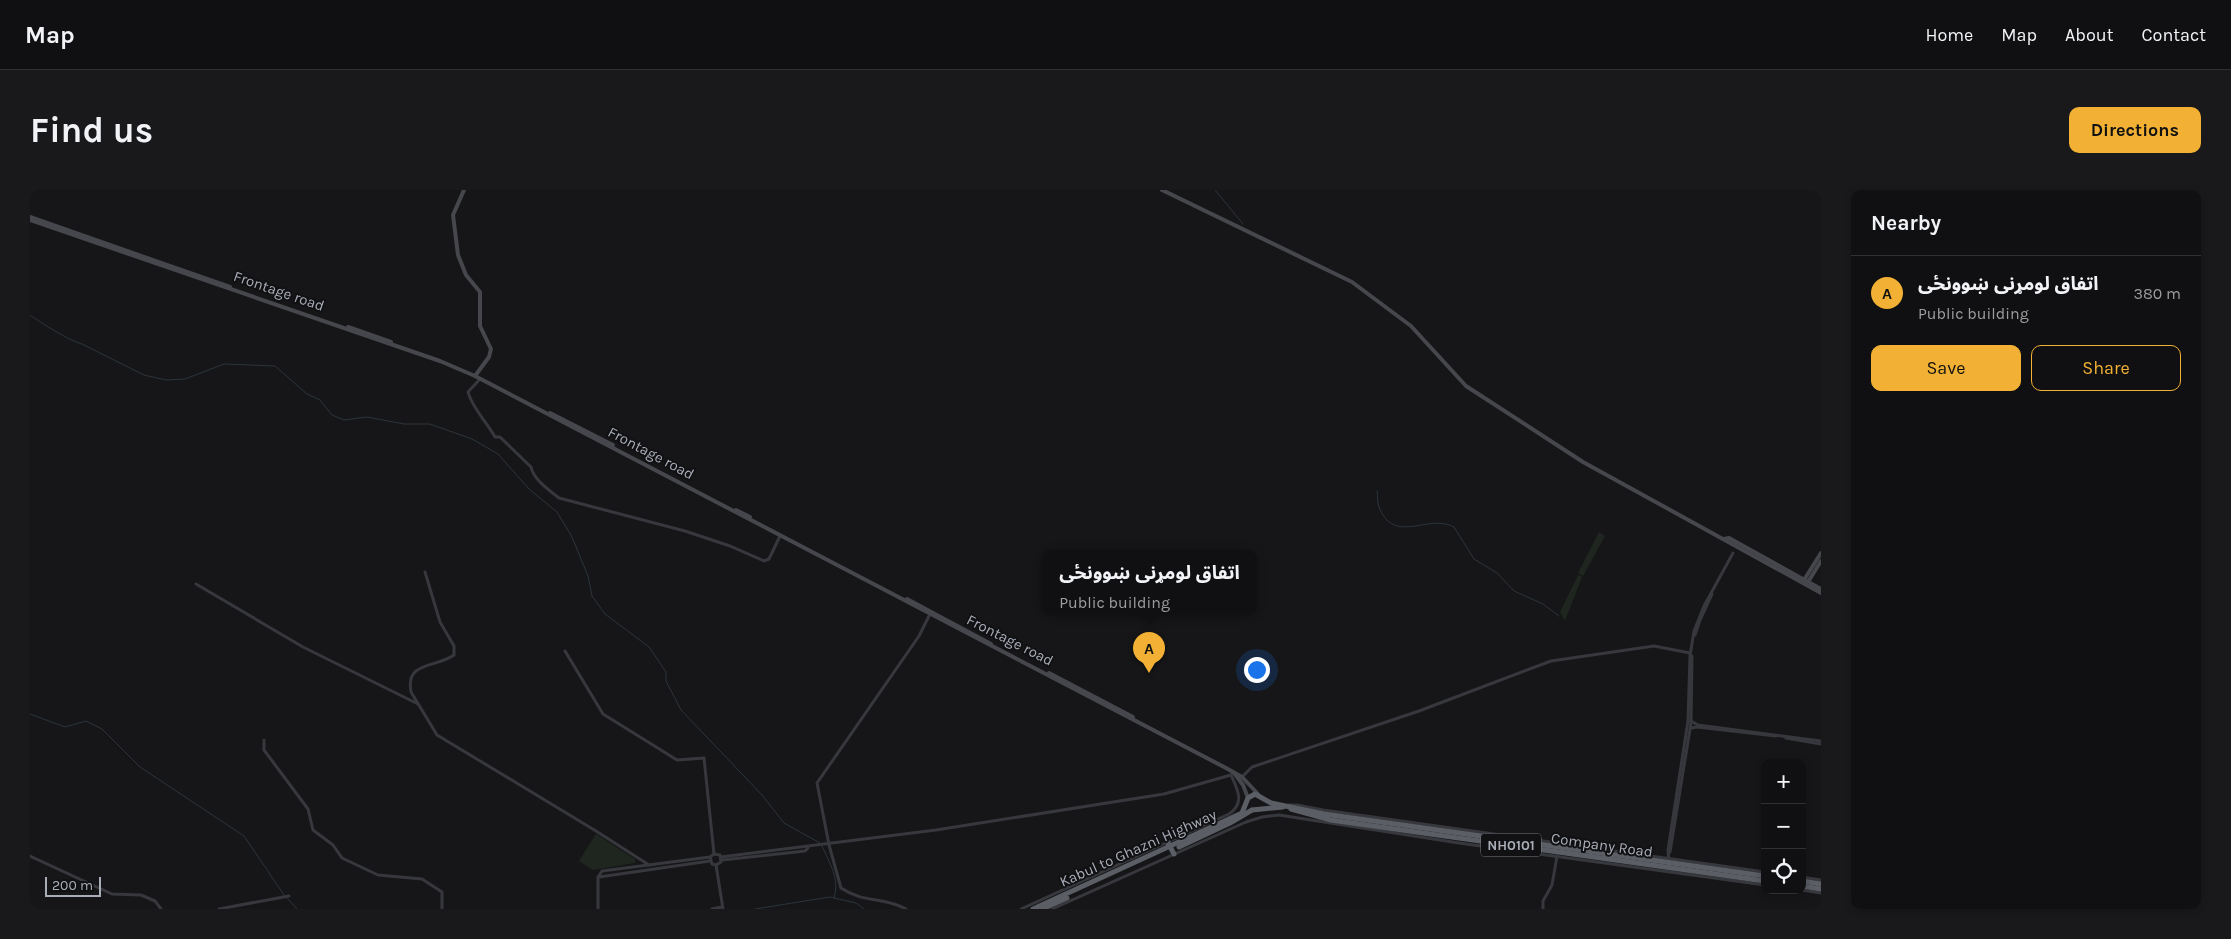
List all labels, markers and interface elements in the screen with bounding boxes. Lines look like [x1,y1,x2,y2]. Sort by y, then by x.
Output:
text: Map [25,21,75,49]
text: Home [1925,24,1973,46]
text: Map [2001,24,2037,46]
text: About [2065,24,2114,46]
text: Contact [2142,24,2206,46]
button: Directions [2069,107,2201,153]
text: Find us [30,110,153,151]
text: Nearby [1871,211,1941,235]
street label: Frontage road [231,267,327,315]
text: اتفاق لومړنی ښوونځی [1918,273,2099,295]
text: A [1882,284,1892,303]
text: 380 m [2133,284,2181,303]
text: Public building [1918,304,2029,323]
button: Save [1871,345,2021,391]
button: Share [2031,345,2181,391]
street label: Frontage road [605,423,697,483]
popup [1042,550,1257,615]
text: اتفاق لومړنی ښوونځی [1059,562,1240,584]
text: Public building [1059,593,1170,612]
street label: Frontage road [964,610,1056,670]
pin: A [1133,632,1165,673]
your location [1244,657,1270,683]
map controls [1761,759,1806,894]
button: + [1761,759,1806,804]
button: − [1761,804,1806,849]
street label: Kabul to Ghazni Highway [1057,805,1219,891]
street label: Company Road [1550,829,1654,861]
road number: NH0101 [1481,834,1541,856]
button: locate [1761,849,1806,894]
scale bar [45,874,101,897]
text: 200 m [52,877,93,894]

